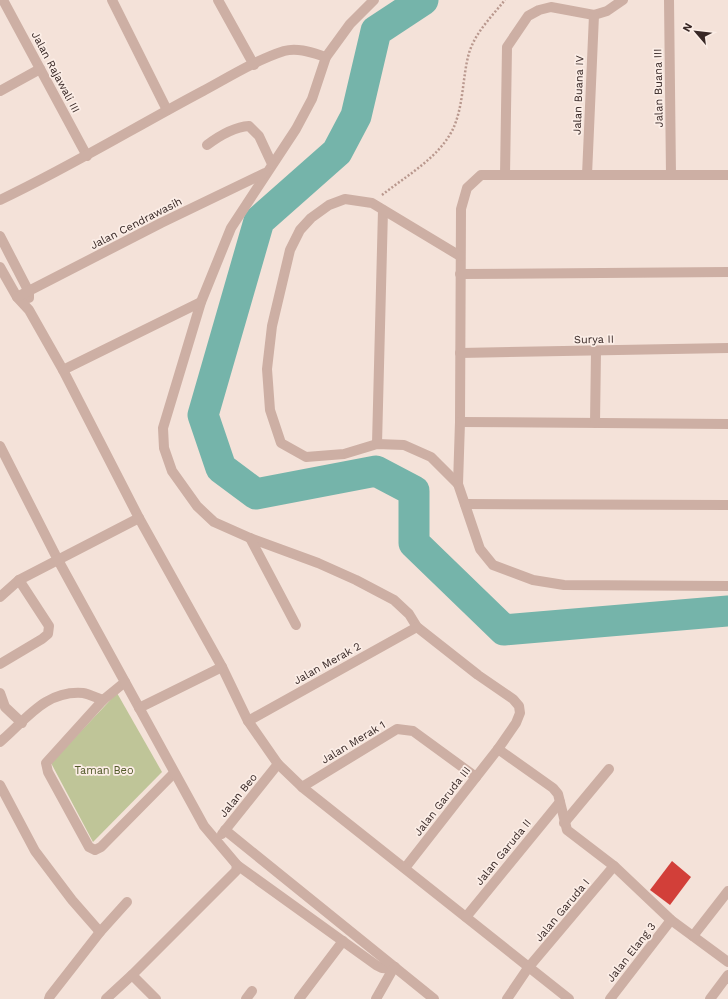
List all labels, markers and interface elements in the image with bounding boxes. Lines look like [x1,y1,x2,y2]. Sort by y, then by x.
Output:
north arrow [676,12,716,52]
text: N [680,21,695,34]
street label: Jalan Rajawali III [29,29,82,115]
street label: Jalan Buana III [651,48,666,128]
street label: Jalan Buana IV [571,55,586,135]
street label: Jalan Cendrawasih [88,195,184,252]
street label: Surya II [574,333,614,346]
street label: Jalan Merak 2 [291,640,363,687]
street label: Jalan Merak 1 [319,718,388,767]
park label: Taman Beo [74,764,134,777]
street label: Jalan Garuda III [411,764,473,839]
street label: Jalan Beo [217,771,260,820]
street label: Jalan Garuda II [473,817,534,888]
street label: Jalan Garuda I [532,876,592,944]
street label: Jalan Elang 3 [604,920,659,985]

